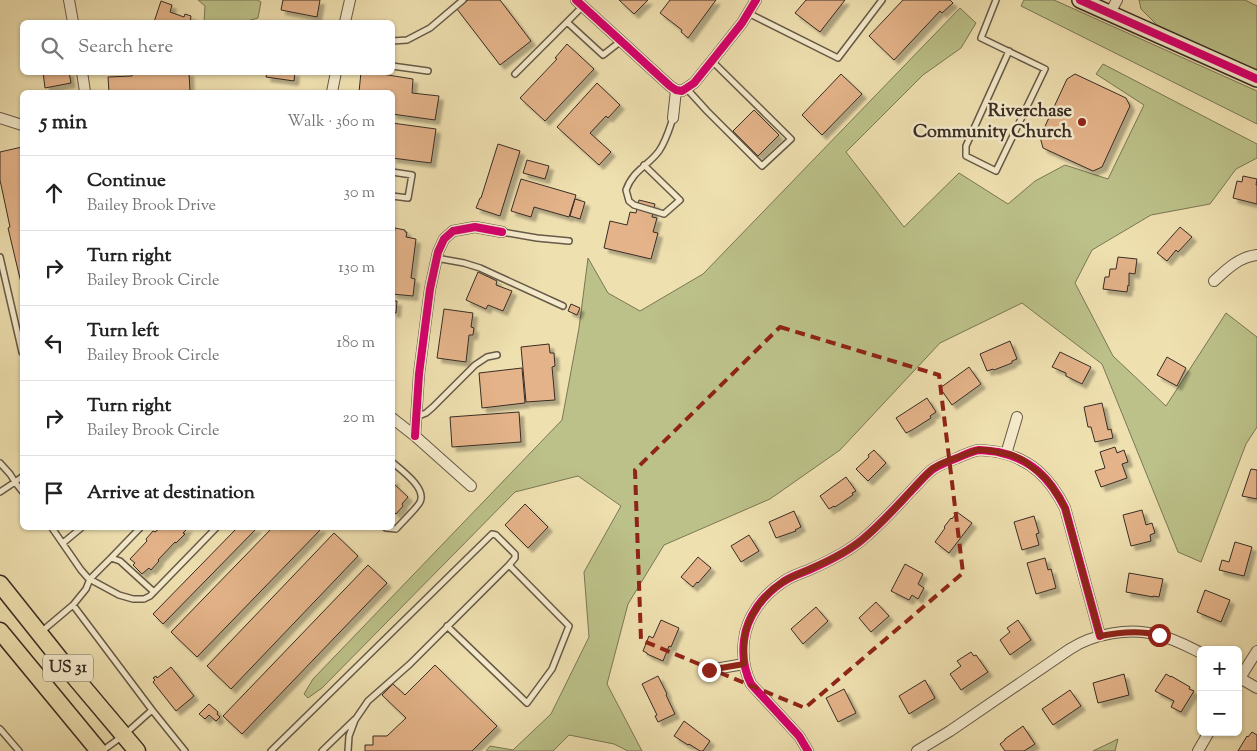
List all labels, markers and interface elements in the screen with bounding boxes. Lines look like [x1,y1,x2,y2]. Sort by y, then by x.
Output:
search box [20,20,395,75]
icon: search [38,34,66,62]
text: Search here [78,34,173,61]
place label: Riverchase Community Church [913,99,1073,146]
text: 5 min [40,108,87,138]
text: Walk · 360 m [287,111,375,134]
marker: Riverchase Community Church [1076,116,1088,128]
text: Continue [87,168,166,195]
icon: ahead [40,179,68,207]
text: 30 m [344,182,375,205]
text: Bailey Brook Drive [87,195,216,218]
text: Turn right [87,243,171,270]
icon: right [40,254,68,282]
text: 130 m [338,257,375,280]
text: Bailey Brook Circle [87,270,220,293]
text: Turn left [87,318,159,345]
icon: left [40,329,68,357]
text: 180 m [336,332,375,355]
text: Bailey Brook Circle [87,345,220,368]
text: Turn right [87,393,171,420]
icon: right [40,404,68,432]
text: 20 m [342,407,375,430]
text: Bailey Brook Circle [87,420,220,443]
icon: arrive [40,479,68,507]
text: Arrive at destination [87,480,255,507]
route start [1148,624,1171,647]
map controls [1197,646,1242,736]
button: + [1197,646,1242,691]
road number: US 31 [43,654,93,681]
route end [698,659,721,682]
button: − [1197,691,1242,736]

